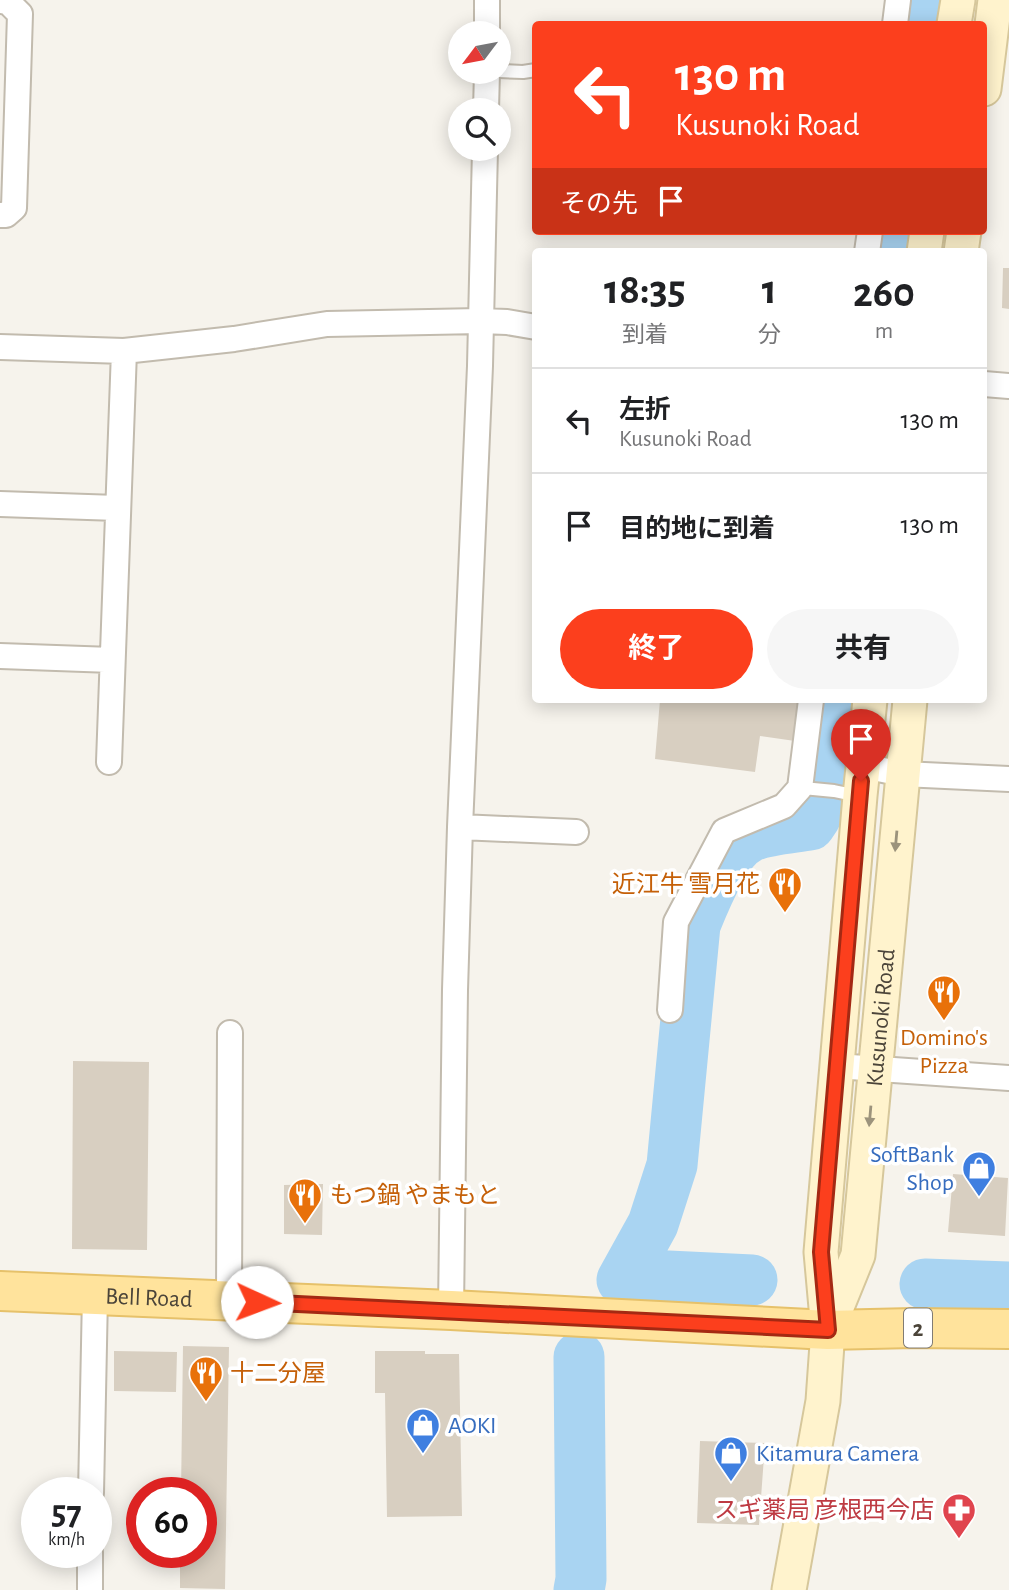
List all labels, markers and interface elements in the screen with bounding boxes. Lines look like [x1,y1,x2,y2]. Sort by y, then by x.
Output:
north arrow [448,21,511,84]
map controls [448,21,511,161]
icon: left [560,49,651,140]
text: 130 m [675,51,786,100]
button: search [448,98,511,161]
text: Kusunoki Road [675,109,860,141]
icon: arrive [652,182,690,220]
text: その先 [560,191,638,217]
text: 18:35 [604,269,686,311]
text: 1 [762,269,777,311]
text: 260 [853,272,915,314]
text: m [875,320,893,343]
text: 到着 [622,324,668,347]
text: 分 [758,324,781,347]
text: 左折 [619,397,671,423]
icon: left [560,402,598,440]
text: 130 m [901,407,959,433]
text: Kusunoki Road [619,428,752,451]
icon: arrive [560,507,598,545]
text: 130 m [901,512,959,538]
text: 目的地に到着 [619,516,775,542]
button: 終了 [560,609,753,689]
button: 共有 [767,609,959,689]
pin [831,709,891,781]
icon: arrive [842,720,880,758]
one-way arrow [890,830,901,852]
restaurant icon: 近江牛 雪月花 [766,865,804,914]
place label: 近江牛 雪月花 [612,871,760,897]
street label: Kusunoki Road [863,947,900,1088]
restaurant icon: Domino's Pizza [925,973,963,1022]
place label: Domino's Pizza [900,1026,988,1078]
one-way arrow [865,1106,876,1128]
place label: SoftBank Shop [870,1143,954,1195]
shop icon: SoftBank Shop [960,1149,998,1198]
restaurant icon: もつ鍋 やまもと [286,1176,324,1225]
place label: もつ鍋 やまもと [330,1182,501,1208]
position arrow [220,1265,294,1339]
street label: Bell Road [105,1284,193,1312]
road number: 2 [904,1308,932,1348]
restaurant icon: 十二分屋 [187,1354,225,1403]
place label: 十二分屋 [230,1361,326,1386]
shop icon: AOKI [404,1406,442,1455]
place label: AOKI [448,1414,496,1438]
shop icon: Kitamura Camera [712,1434,750,1483]
place label: Kitamura Camera [756,1442,919,1466]
speed limit sign: 60 [126,1477,217,1568]
pharmacy icon: スギ薬局 彦根西今店 [940,1491,978,1540]
text: 57 [51,1496,82,1531]
place label: スギ薬局 彦根西今店 [714,1497,934,1523]
text: km/h [48,1531,85,1549]

